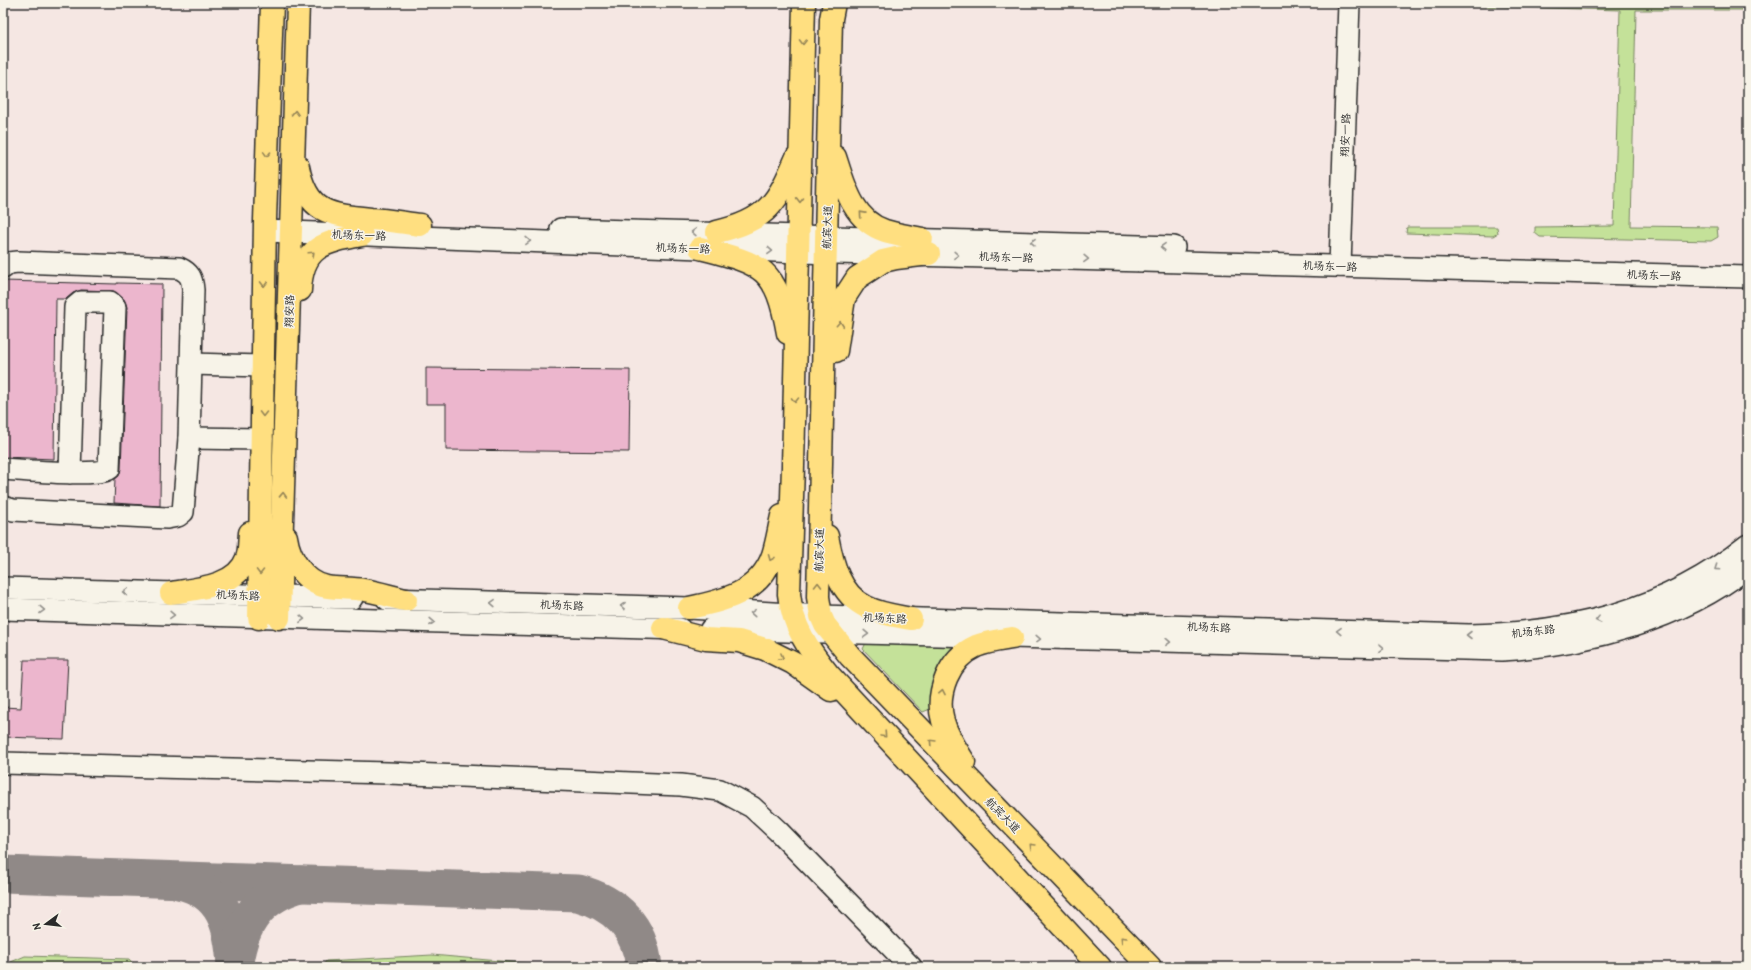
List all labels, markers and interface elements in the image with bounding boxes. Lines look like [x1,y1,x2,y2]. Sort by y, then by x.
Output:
one-way arrow [799,39,808,45]
one-way arrow [291,110,299,116]
street label: 翔安一路 [1337,113,1353,157]
one-way arrow [263,151,271,157]
one-way arrow [796,197,804,203]
street label: 航宾大道 [819,205,835,249]
one-way arrow [859,211,866,219]
street label: 机场东一路 [331,227,387,243]
one-way arrow [691,228,697,236]
one-way arrow [525,237,531,246]
one-way arrow [1030,238,1036,247]
street label: 机场东一路 [655,240,711,256]
one-way arrow [1160,242,1166,251]
one-way arrow [767,247,773,255]
street label: 机场东一路 [978,249,1034,265]
one-way arrow [307,251,315,259]
one-way arrow [953,251,959,259]
one-way arrow [1083,255,1089,263]
street label: 机场东一路 [1302,258,1358,274]
street label: 机场东一路 [1626,267,1682,283]
one-way arrow [260,281,268,287]
street label: 翔安路 [281,294,297,328]
one-way arrow [836,321,845,327]
one-way arrow [791,397,799,403]
one-way arrow [259,411,267,417]
one-way arrow [279,492,287,498]
street label: 航宾大道 [812,528,826,572]
one-way arrow [768,554,776,562]
one-way arrow [1714,563,1721,570]
one-way arrow [256,569,264,575]
one-way arrow [814,582,822,588]
street label: 机场东路 [216,587,260,603]
one-way arrow [122,588,128,596]
street label: 机场东路 [540,597,584,613]
one-way arrow [490,598,496,607]
one-way arrow [620,602,626,611]
one-way arrow [39,606,45,614]
one-way arrow [750,608,756,617]
one-way arrow [169,610,175,619]
street label: 机场东路 [863,610,907,626]
one-way arrow [299,614,305,623]
one-way arrow [1595,615,1601,623]
one-way arrow [429,618,435,626]
street label: 机场东路 [1187,619,1231,635]
street label: 机场东路 [1510,621,1556,641]
one-way arrow [1336,627,1342,635]
one-way arrow [863,630,869,638]
one-way arrow [1466,631,1472,639]
one-way arrow [1035,634,1041,643]
one-way arrow [1165,638,1171,646]
one-way arrow [1378,644,1384,652]
one-way arrow [777,652,785,659]
one-way arrow [938,689,946,695]
one-way arrow [879,730,887,738]
one-way arrow [930,739,937,747]
street label: 航宾大道 [983,794,1023,836]
one-way arrow [1030,843,1037,850]
north arrow [26,904,66,944]
text: N [29,922,44,931]
one-way arrow [1120,936,1128,944]

